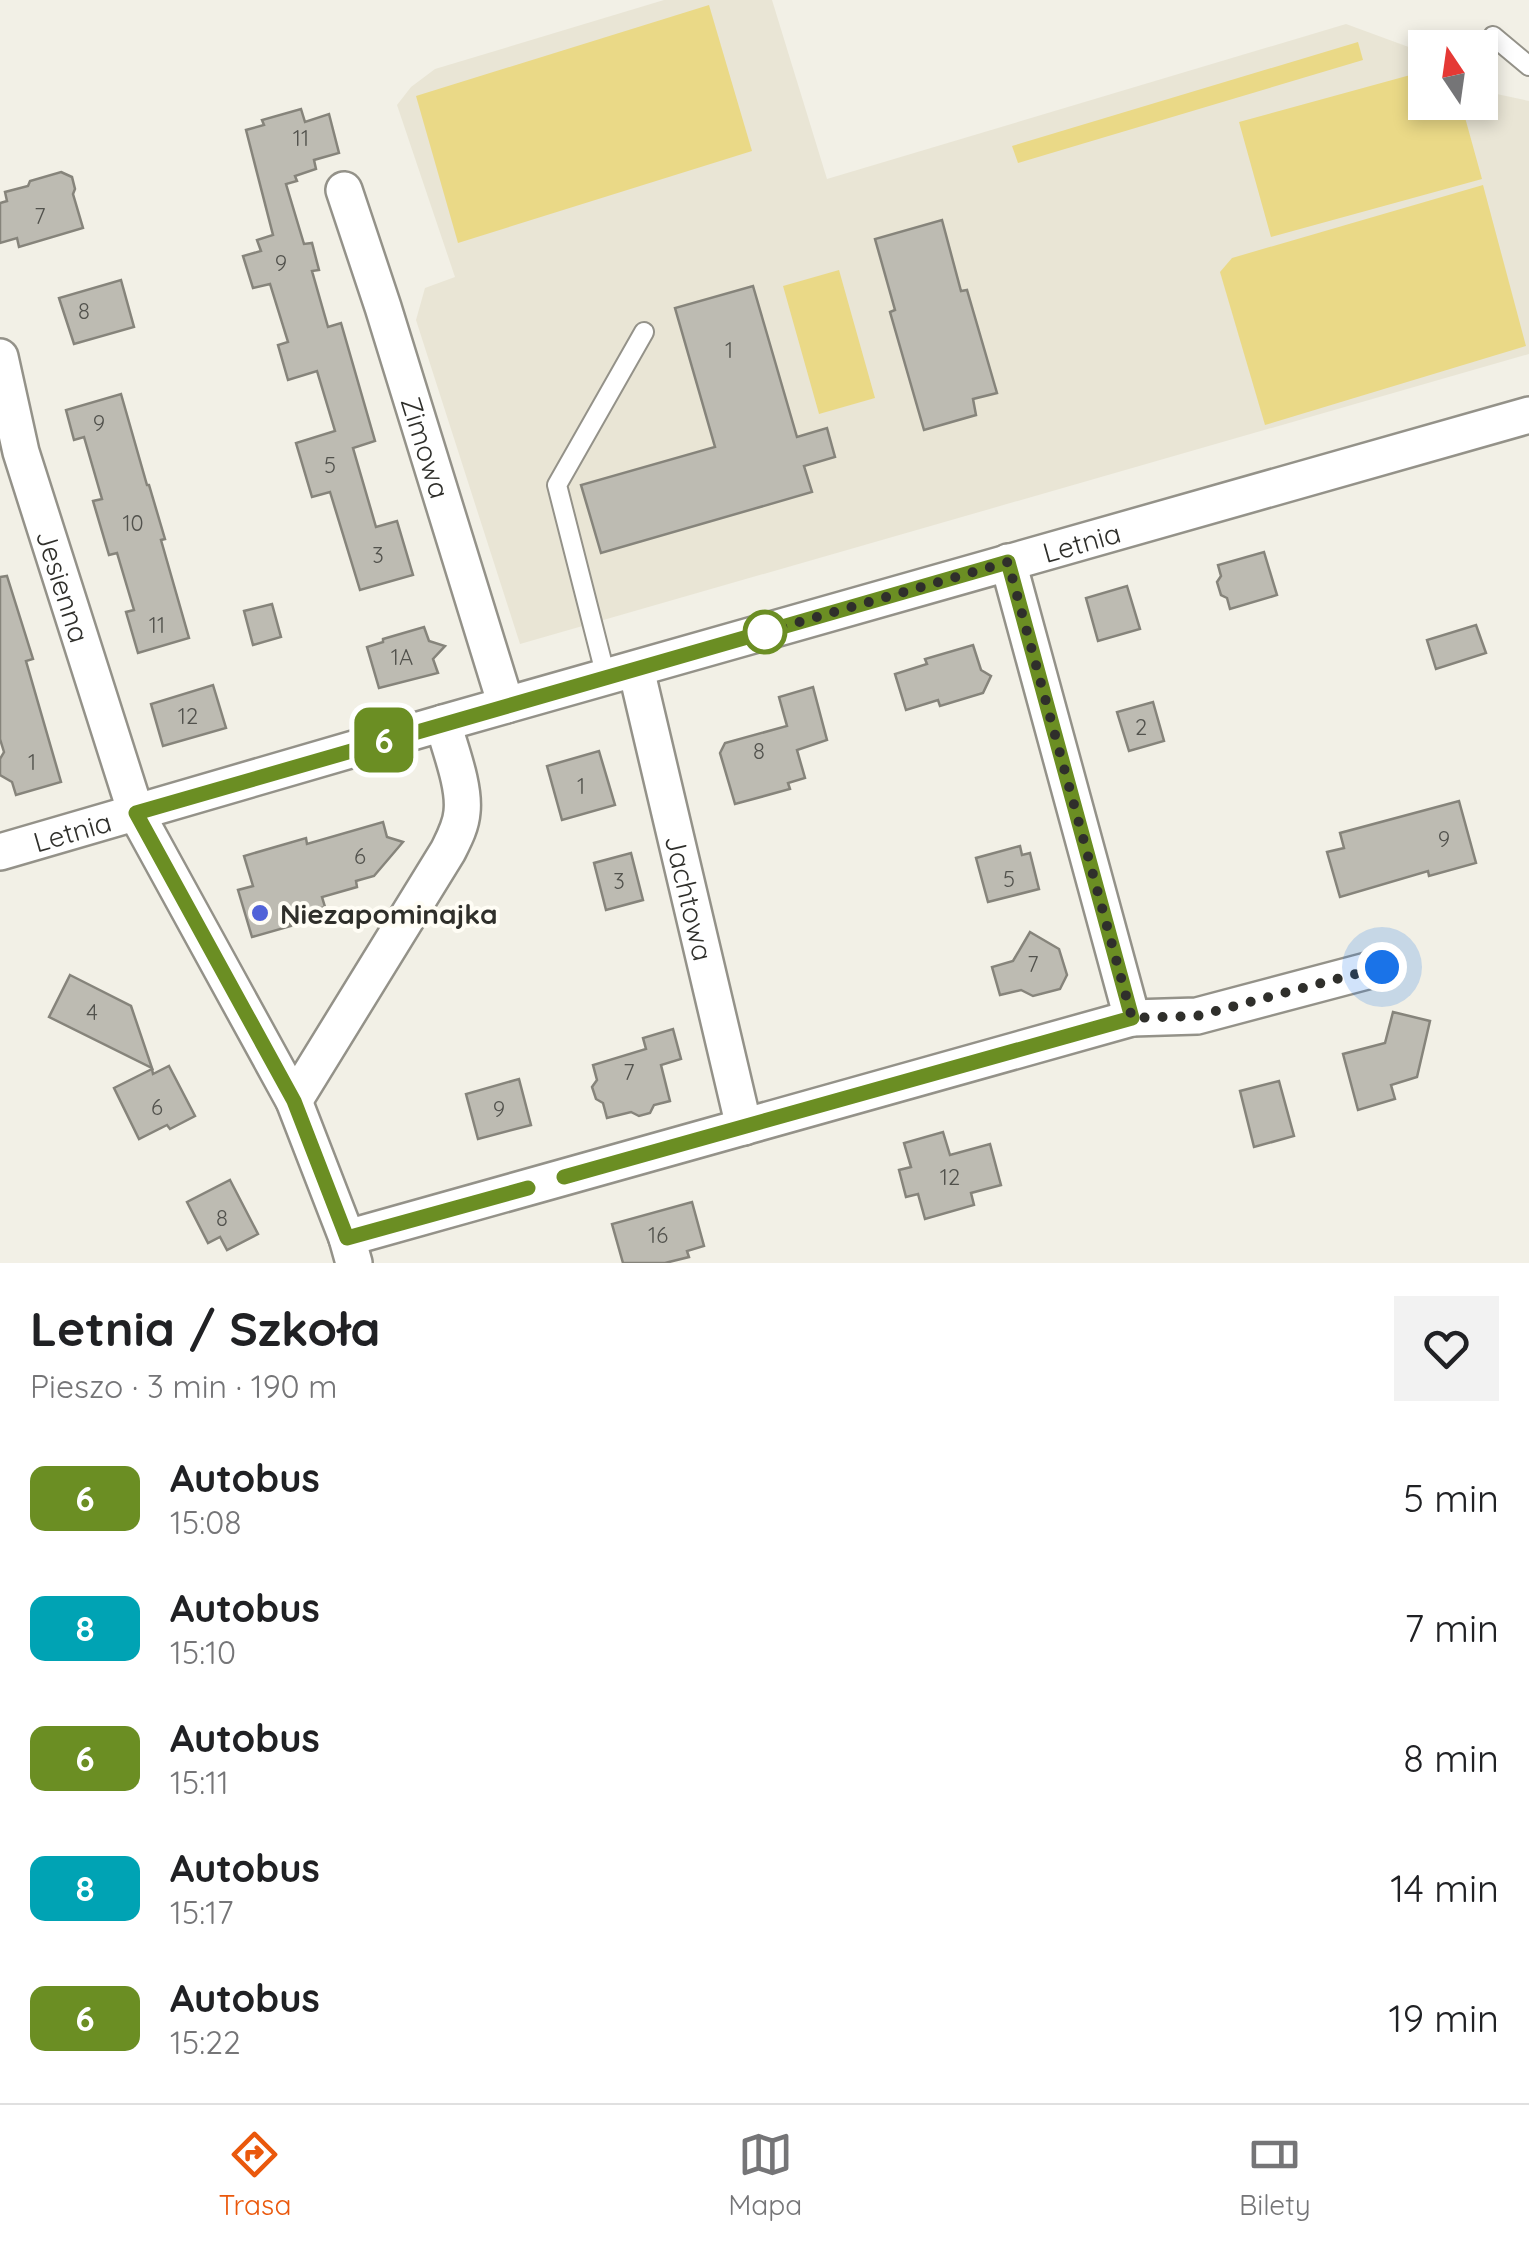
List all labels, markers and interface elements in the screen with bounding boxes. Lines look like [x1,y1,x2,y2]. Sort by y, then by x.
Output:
north arrow [1408,30,1498,120]
map controls [1408,30,1498,120]
house number: 11 [293,124,309,152]
house number: 7 [34,202,46,230]
house number: 9 [275,249,287,277]
house number: 8 [78,297,90,325]
house number: 1 [725,336,733,364]
street label: Zimowa [394,392,458,502]
house number: 9 [93,409,105,437]
house number: 5 [324,451,336,479]
house number: 10 [122,509,144,537]
street label: Letnia [1038,514,1124,570]
street label: Jesienna [29,525,98,647]
house number: 3 [372,541,384,569]
house number: 11 [149,611,165,639]
unlabelled marker [744,611,786,653]
house number: 1A [391,643,413,671]
house number: 12 [178,702,198,730]
line badge: 6 [352,708,416,772]
house number: 2 [1135,713,1147,741]
text: 6 [374,718,394,762]
house number: 8 [753,737,765,765]
house number: 1 [28,748,36,776]
house number: 1 [577,772,585,800]
street label: Letnia [29,803,115,859]
house number: 9 [1438,825,1450,853]
street label: Jachtowa [658,831,722,964]
house number: 6 [354,842,366,870]
house number: 5 [1003,865,1015,893]
house number: 3 [613,867,625,895]
place label: Niezapominajka [280,896,498,931]
marker: Niezapominajka [249,902,271,924]
your location [1357,942,1407,992]
house number: 7 [1027,950,1039,978]
house number: 4 [86,998,98,1026]
house number: 7 [623,1058,635,1086]
house number: 6 [151,1093,163,1121]
house number: 9 [493,1095,505,1123]
house number: 12 [940,1163,960,1191]
house number: 8 [216,1204,228,1232]
house number: 16 [648,1221,668,1249]
button: heart [1394,1296,1499,1401]
text: Letnia / Szkoła [30,1298,380,1358]
text: Pieszo · 3 min · 190 m [30,1366,337,1406]
text: Autobus [170,1454,320,1502]
text: 5 min [1403,1474,1499,1522]
text: 6 [75,1476,95,1520]
text: 15:08 [170,1502,242,1542]
text: Autobus [170,1584,320,1632]
text: 7 min [1404,1604,1499,1652]
text: 8 [75,1606,95,1650]
text: 15:10 [170,1632,236,1672]
text: Autobus [170,1714,320,1762]
text: 8 min [1403,1734,1499,1782]
text: 6 [75,1736,95,1780]
text: 15:11 [170,1762,229,1802]
text: Autobus [170,1844,320,1892]
text: 14 min [1390,1864,1499,1912]
text: 8 [75,1866,95,1910]
text: 15:17 [170,1892,234,1932]
text: Autobus [170,1974,320,2022]
text: 19 min [1389,1994,1499,2042]
text: 6 [75,1996,95,2040]
text: 15:22 [170,2022,241,2062]
tab: Trasa [218,2127,291,2222]
tab: Mapa [728,2127,802,2222]
tab: Bilety [1239,2127,1311,2222]

